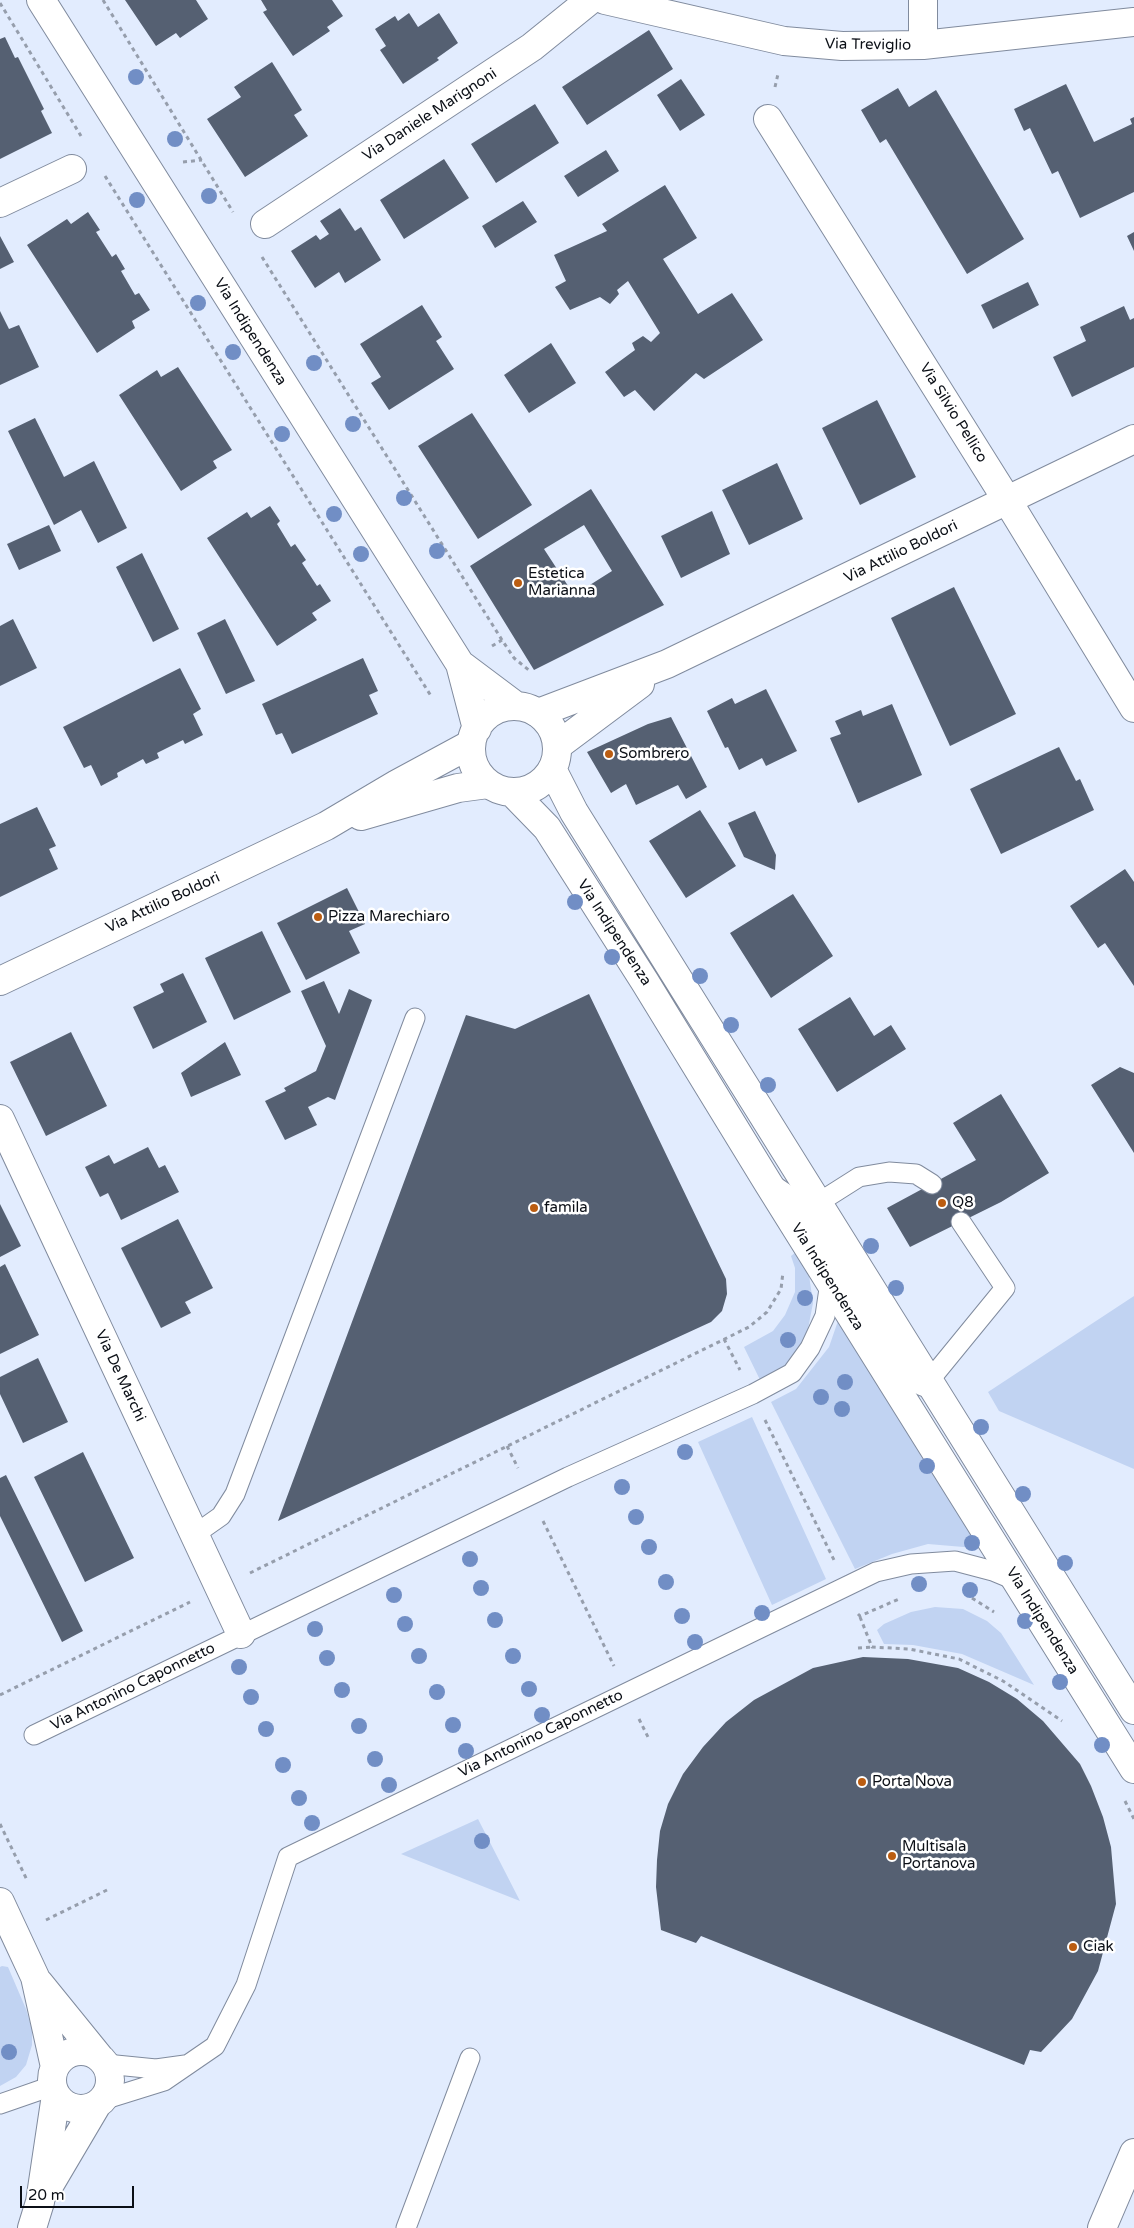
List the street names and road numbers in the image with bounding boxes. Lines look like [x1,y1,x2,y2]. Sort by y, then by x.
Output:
street label: Via Treviglio [825,35,911,55]
street label: Via Daniele Marignoni [360,65,500,165]
street label: Via Indipendenza [210,275,290,389]
street label: Via Silvio Pellico [915,360,991,466]
street label: Via Attilio Boldori [841,517,961,587]
street label: Via Attilio Boldori [103,869,223,937]
street label: Via Indipendenza [573,877,655,989]
street label: Via Indipendenza [787,1220,867,1334]
street label: Via De Marchi [91,1327,149,1425]
street label: Via Indipendenza [1002,1564,1082,1678]
street label: Via Antonino Caponnetto [48,1639,218,1735]
street label: Via Antonino Caponnetto [456,1686,626,1782]

